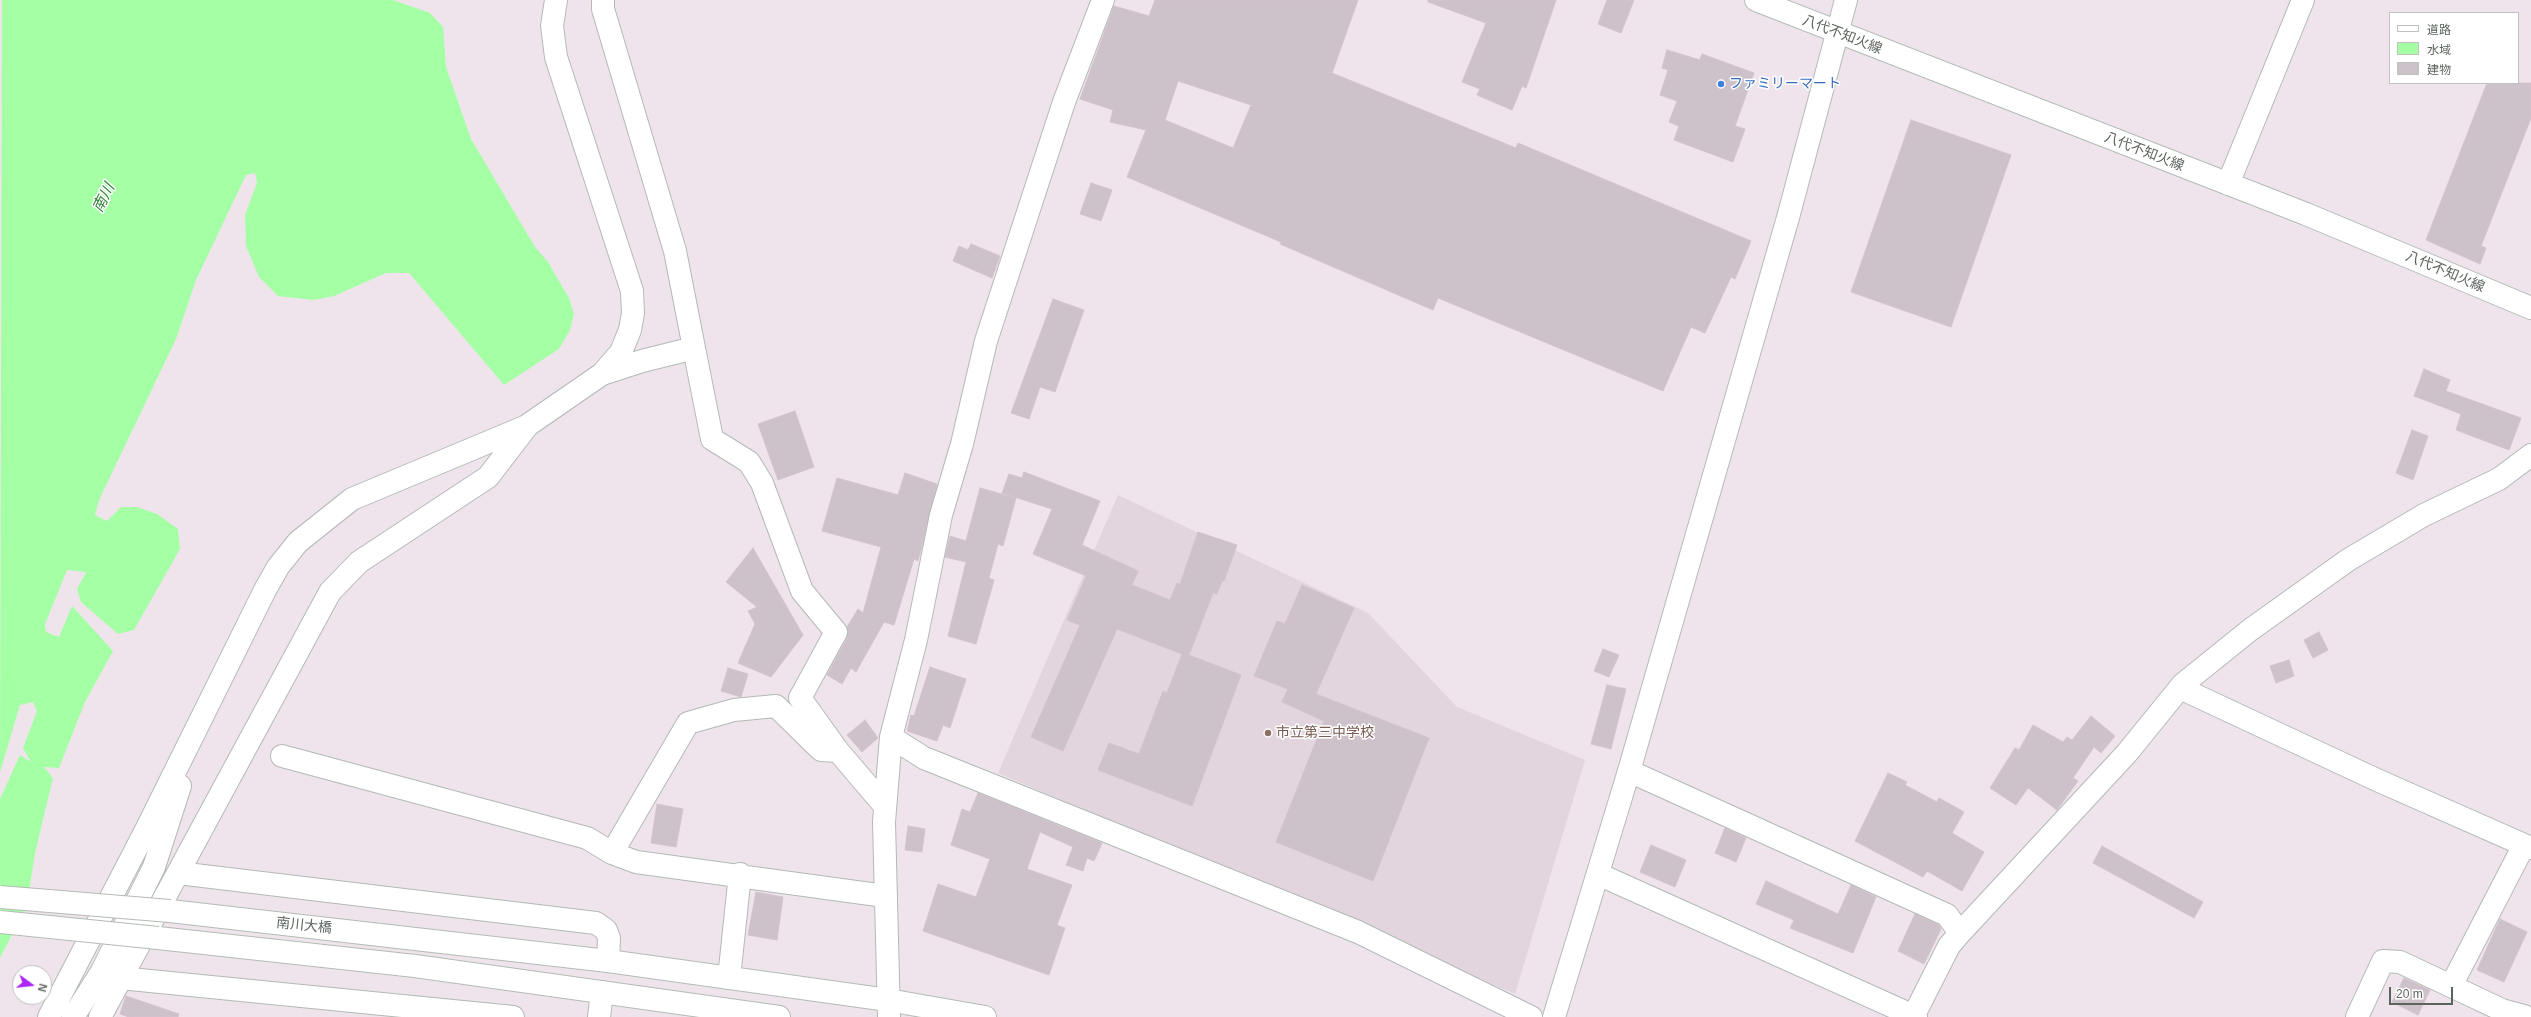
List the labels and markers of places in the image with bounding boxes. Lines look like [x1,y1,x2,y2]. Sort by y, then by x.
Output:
place label: ファミリーマート [1729,76,1841,92]
marker: ファミリーマート [1716,79,1726,89]
place label: 市立第三中学校 [1276,725,1374,741]
marker: 市立第三中学校 [1263,728,1273,738]

